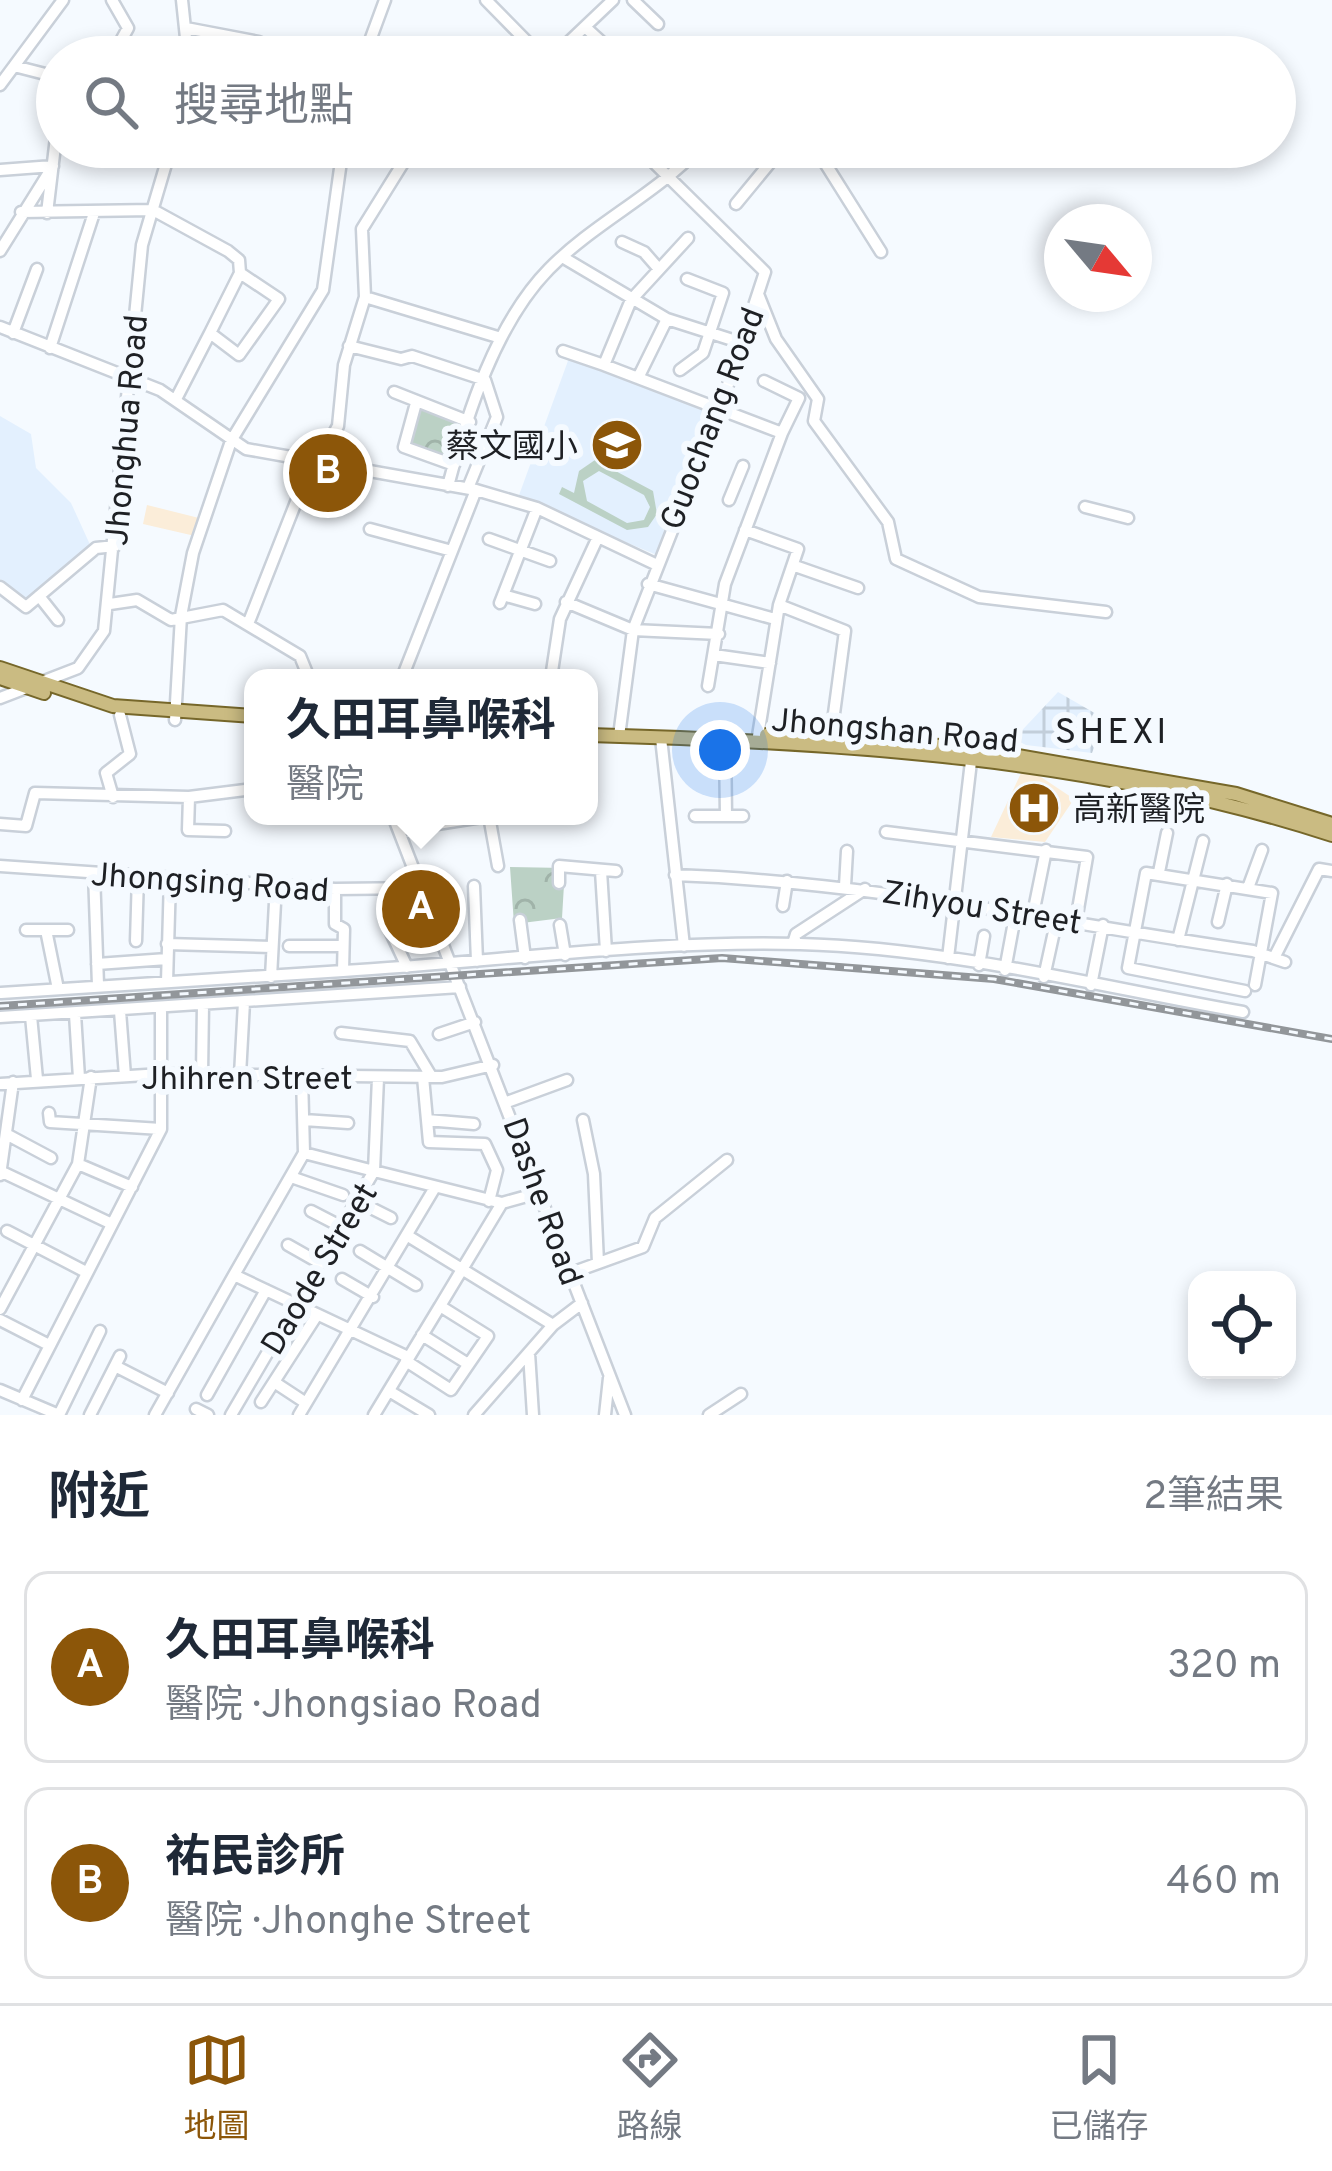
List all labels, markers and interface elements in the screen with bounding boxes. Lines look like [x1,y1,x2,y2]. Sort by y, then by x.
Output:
search box [36,36,1296,168]
icon: search [78,69,144,135]
text: 搜尋地點 [174,80,354,137]
north arrow [1044,204,1152,312]
street label: Guochang Road [653,302,776,537]
street label: Jhonghua Road [98,313,160,548]
school or university icon: 蔡文國小 [589,417,645,473]
pin: B [289,428,367,518]
place label: 蔡文國小 [446,428,578,470]
popup [244,669,598,825]
text: 久田耳鼻喉科 [286,695,556,752]
street label: Jhongshan Road [769,701,1020,765]
district label: SHEXI [1055,711,1169,757]
your location [690,720,750,780]
text: 醫院 [286,763,364,812]
hospital icon: 高新醫院 [1006,780,1062,836]
place label: 高新醫院 [1073,791,1205,833]
street label: Jhongsing Road [89,856,330,914]
pin: A [382,864,460,954]
street label: Zihyou Street [879,873,1084,946]
street label: Jhihren Street [141,1060,353,1102]
street label: Dashe Road [490,1113,590,1292]
street label: Daode Street [254,1176,389,1364]
map controls [1188,1271,1296,1379]
button: locate [1188,1271,1296,1379]
text: 附近 [48,1468,150,1533]
text: 2筆結果 [1143,1474,1284,1523]
text: 久田耳鼻喉科 [165,1615,435,1672]
text: A [76,1643,104,1692]
text: 320 m [1167,1643,1281,1692]
text: 醫院 · Jhongsiao Road [165,1683,542,1732]
text: 祐民診所 [165,1831,345,1888]
text: B [77,1859,103,1908]
text: 460 m [1166,1859,1281,1908]
text: 醫院 · Jhonghe Street [165,1899,531,1948]
tab: 地圖 [184,2027,250,2150]
tab: 路線 [617,2027,683,2150]
tab: 已儲存 [1050,2027,1149,2150]

